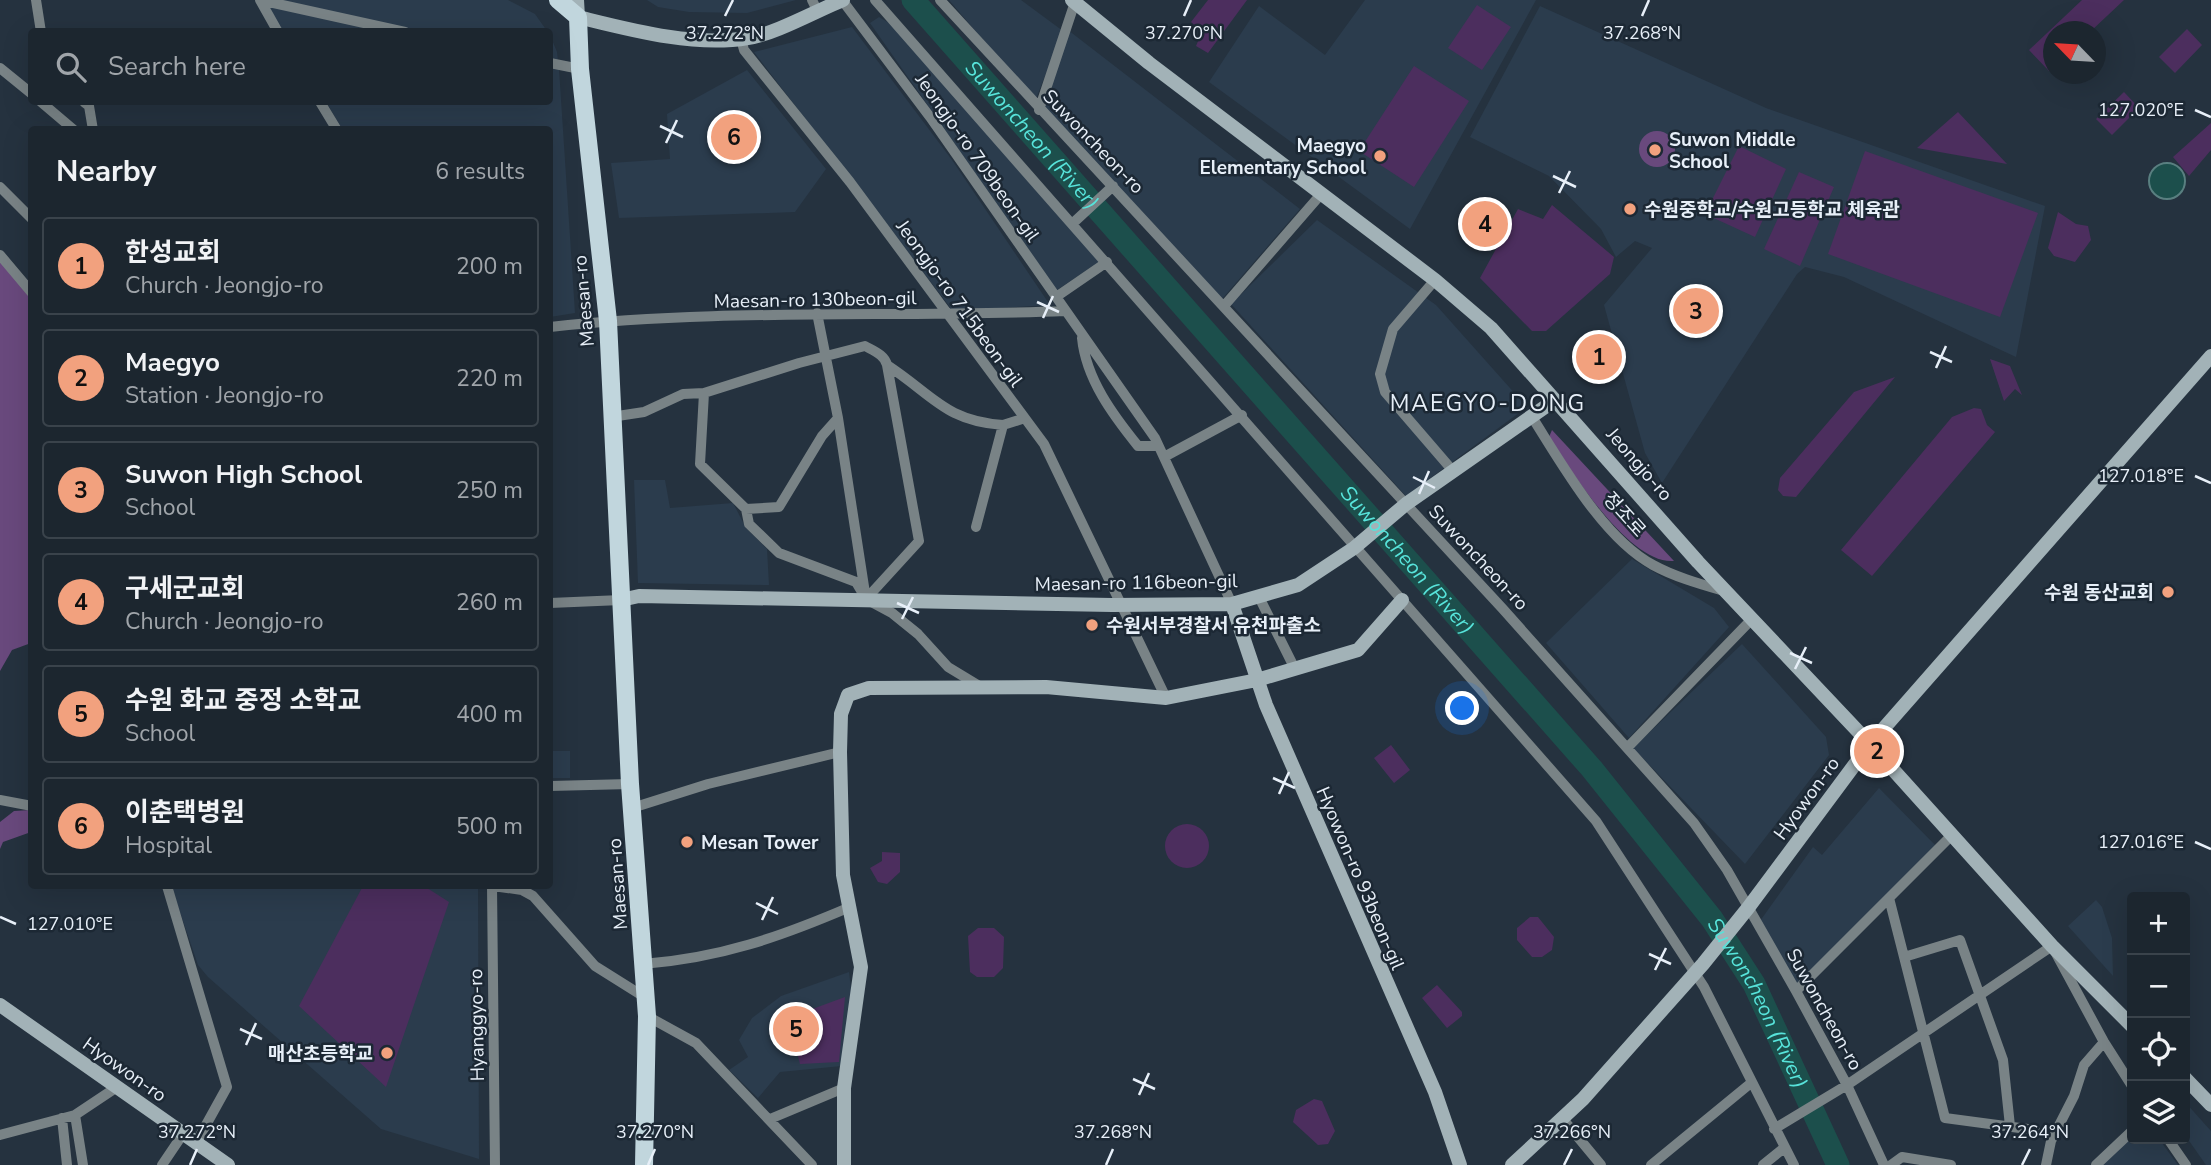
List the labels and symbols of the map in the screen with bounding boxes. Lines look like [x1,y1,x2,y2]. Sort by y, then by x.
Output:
text: 37.272°N [686,21,764,45]
text: 37.270°N [1145,21,1223,45]
text: 37.268°N [1603,21,1681,45]
north arrow [2043,21,2106,84]
water label: Suwoncheon (River) [959,55,1105,215]
street label: Jeongjo-ro 709beon-gil [908,67,1046,247]
street label: Suwoncheon-ro [1037,84,1150,200]
text: 127.020°E [2098,98,2184,122]
pin: 6 [711,111,757,163]
place label: Suwon Middle School [1669,127,1796,175]
place label: Maegyo Elementary School [1199,133,1366,181]
marker: Suwon Middle School [1647,142,1663,158]
marker: Maegyo Elementary School [1372,148,1388,164]
place label: 수원중학교/수원고등학교 체육관 [1644,197,1900,223]
pin: 4 [1462,198,1508,250]
marker: 수원중학교/수원고등학교 체육관 [1622,201,1638,217]
street label: Jeongjo-ro 715beon-gil [889,214,1029,393]
street label: Maesan-ro [567,254,601,348]
street label: Maesan-ro 130beon-gil [713,285,917,315]
pin: 3 [1673,285,1719,337]
pin: 1 [1576,331,1622,383]
district label: MAEGYO-DONG [1390,388,1586,419]
street label: Jeongjo-ro [1599,422,1678,507]
text: 127.018°E [2098,464,2184,488]
water label: Suwoncheon (River) [1334,480,1481,640]
street label: 정조로 [1597,486,1651,543]
street label: Suwoncheon-ro [1422,499,1534,616]
street label: Maesan-ro 116beon-gil [1034,568,1238,598]
place label: 수원 동산교회 [2044,580,2154,606]
marker: 수원 동산교회 [2160,584,2176,600]
place label: 수원서부경찰서 유천파출소 [1106,613,1321,639]
marker: 수원서부경찰서 유천파출소 [1084,617,1100,633]
your location [1445,691,1479,725]
pin: 2 [1854,725,1900,777]
street label: Hyowon-ro [1768,752,1846,845]
street label: Hyowon-ro 93beon-gil [1310,783,1411,974]
place label: Mesan Tower [701,830,819,856]
text: 127.016°E [2098,830,2184,854]
marker: Mesan Tower [679,834,695,850]
street label: Maesan-ro [602,837,634,931]
text: 127.010°E [27,912,113,936]
water label: Suwoncheon (River) [1701,912,1814,1093]
street label: Suwoncheon-ro [1780,944,1868,1075]
street label: Hyanggyo-ro [463,968,491,1082]
pin: 5 [773,1003,819,1055]
street label: Hyowon-ro [77,1031,172,1108]
place label: 매산초등학교 [268,1041,373,1067]
marker: 매산초등학교 [379,1045,395,1061]
text: 37.272°N [158,1120,236,1144]
text: 37.270°N [616,1120,694,1144]
text: 37.268°N [1074,1120,1152,1144]
text: 37.266°N [1533,1120,1611,1144]
text: 37.264°N [1991,1120,2069,1144]

